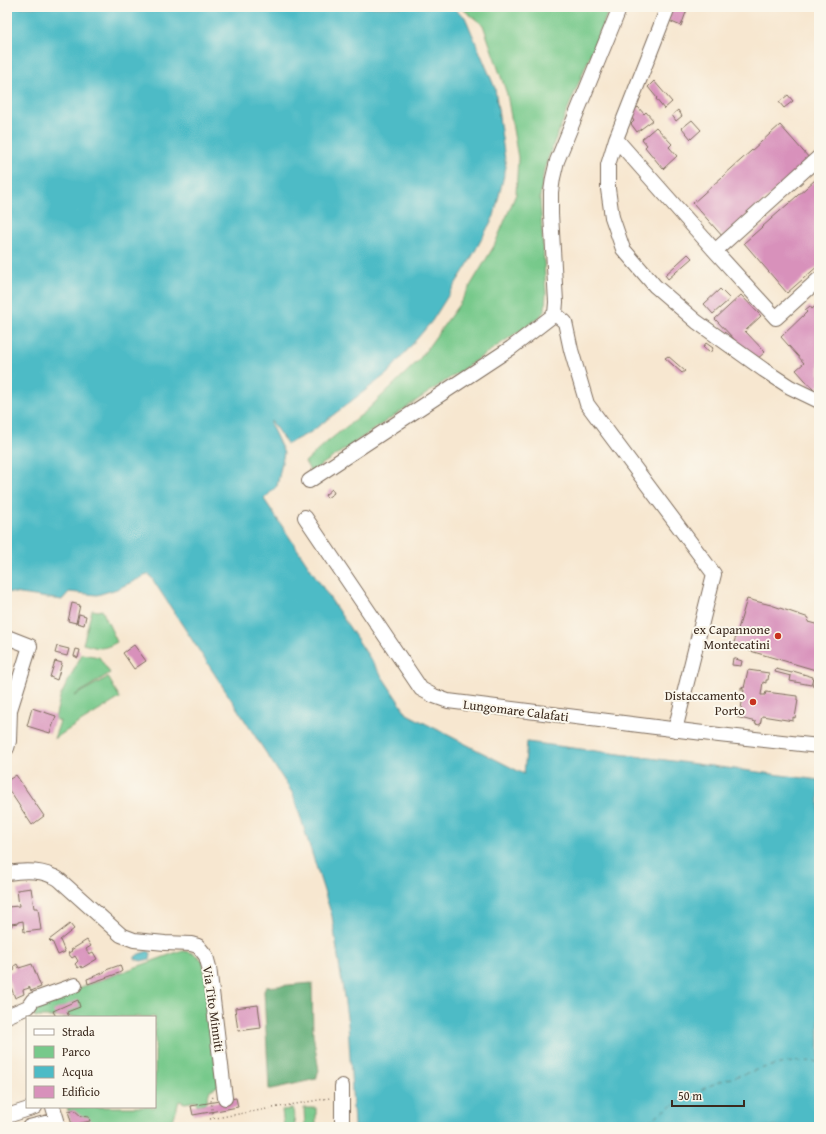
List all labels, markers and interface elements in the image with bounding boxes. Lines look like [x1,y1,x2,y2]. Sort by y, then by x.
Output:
place label: ex Capannone Montecatini [694,620,770,654]
marker: ex Capannone Montecatini [773,631,783,641]
place label: Distaccamento Porto [665,686,745,720]
street label: Lungomare Calafati [462,695,570,726]
marker: Distaccamento Porto [748,697,758,707]
street label: Via Tito Minniti [198,965,229,1054]
legend [26,1016,156,1108]
text: Strada [62,1023,95,1040]
text: Parco [62,1043,90,1060]
text: Acqua [62,1063,93,1080]
scale bar [672,1082,744,1108]
text: Edificio [62,1083,100,1100]
text: 50 m [678,1087,702,1104]

